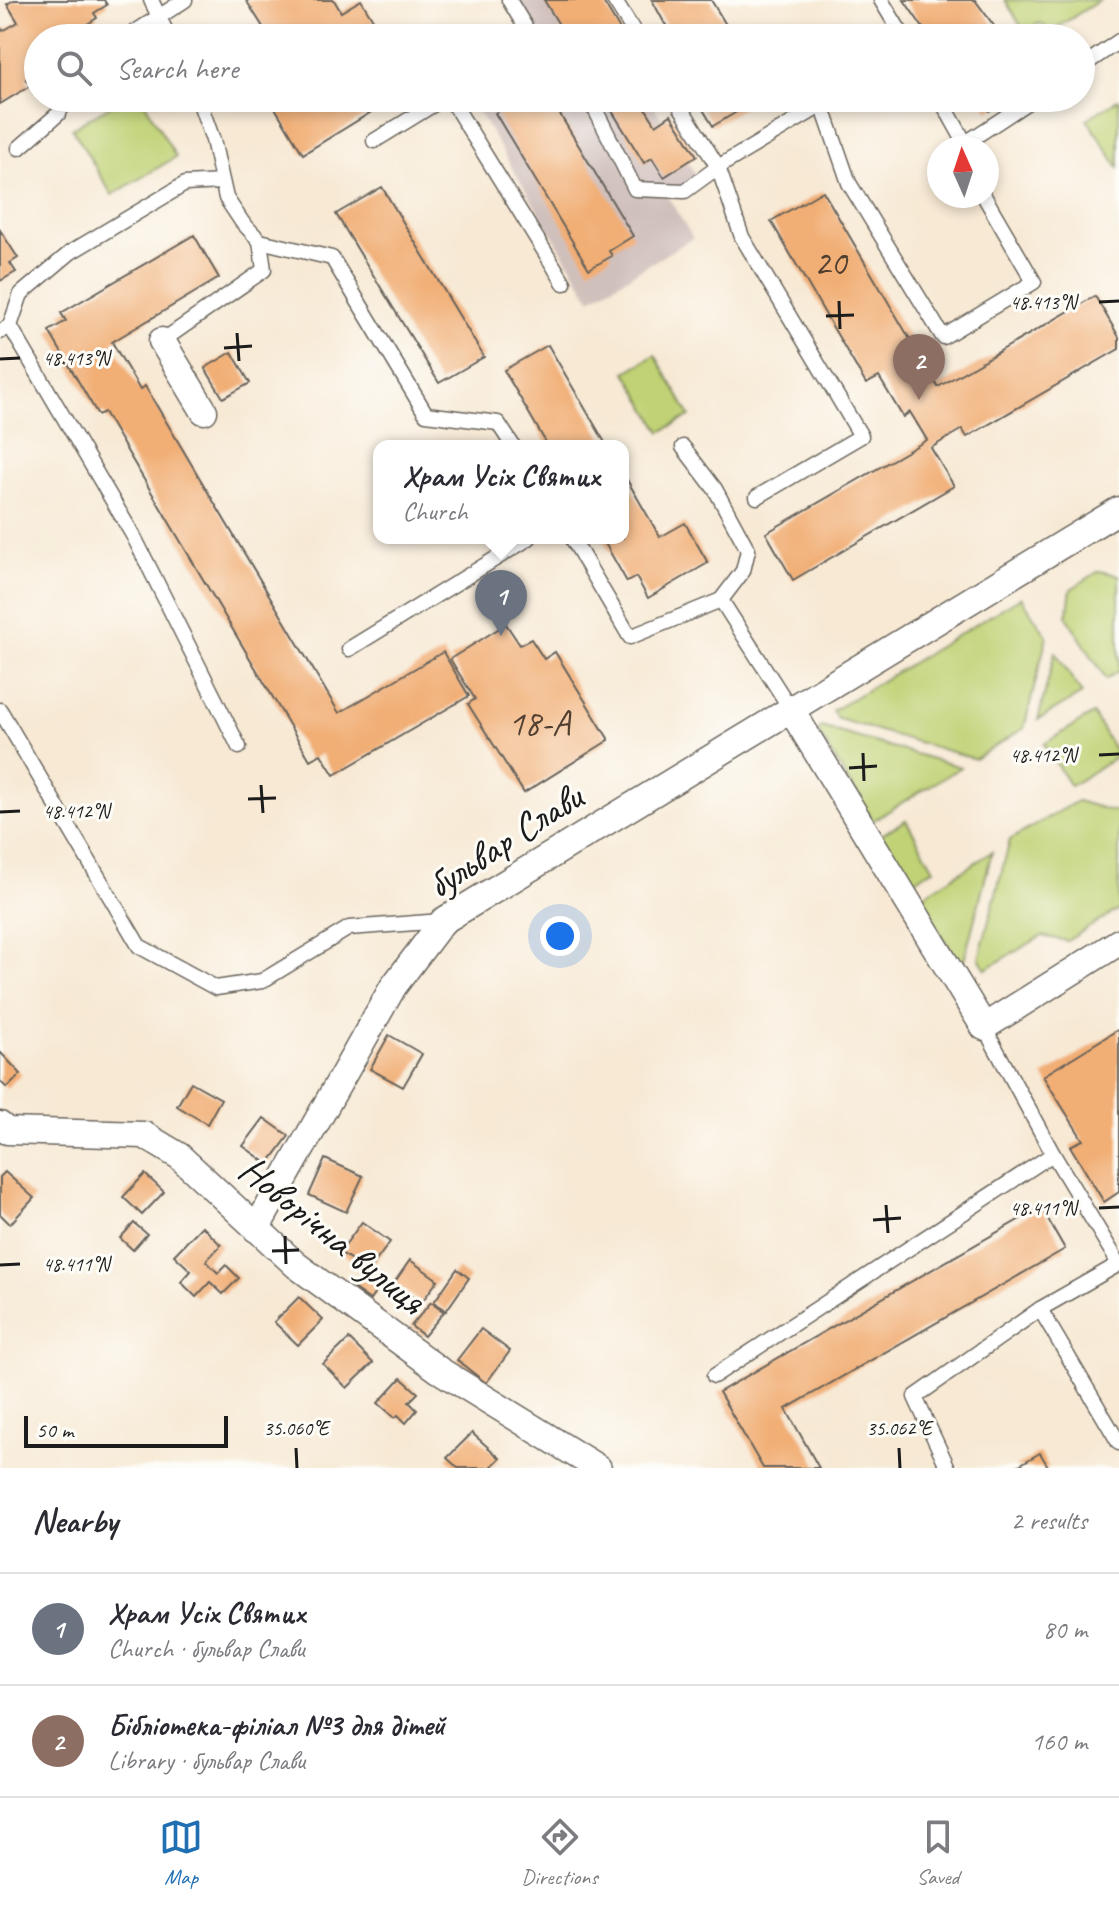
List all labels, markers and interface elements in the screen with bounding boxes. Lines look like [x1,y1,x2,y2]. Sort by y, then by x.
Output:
search box [24,24,1095,112]
icon: search [52,46,96,90]
text: Search here [116,49,238,87]
north arrow [927,136,999,208]
house number: 20 [814,240,849,286]
text: 48.413°N [1010,290,1079,315]
pin: 2 [893,334,945,400]
text: 48.413°N [43,346,112,371]
popup [373,440,629,544]
text: Храм Усіх Святих [403,457,599,495]
text: Church [403,495,468,528]
pin: 1 [475,570,527,636]
house number: 18-А [508,700,572,746]
text: 48.412°N [1010,743,1079,768]
street label: бульвар Слави [417,771,594,910]
text: 48.412°N [43,799,112,824]
your location [540,916,580,956]
street label: Новорічна вулиця [229,1144,437,1326]
text: 48.411°N [1010,1196,1079,1221]
text: 48.411°N [43,1252,112,1277]
scale bar [24,1412,228,1448]
text: 50 m [36,1416,73,1444]
text: 35.060°E [263,1416,331,1441]
text: 35.062°E [866,1416,934,1441]
text: Nearby [32,1499,118,1542]
text: 2 results [1011,1504,1087,1537]
text: Храм Усіх Святих [108,1594,305,1632]
text: 1 [52,1613,64,1646]
text: 80 m [1043,1613,1087,1646]
text: Church · бульвар Слави [108,1632,305,1665]
text: Бібліотека-філіал №3 для дітей [108,1706,445,1744]
text: 2 [52,1725,64,1758]
text: 160 m [1031,1725,1087,1758]
text: Library · бульвар Слави [108,1744,305,1777]
tab: Map [159,1815,203,1891]
tab: Directions [521,1815,598,1891]
tab: Saved [916,1815,960,1891]

